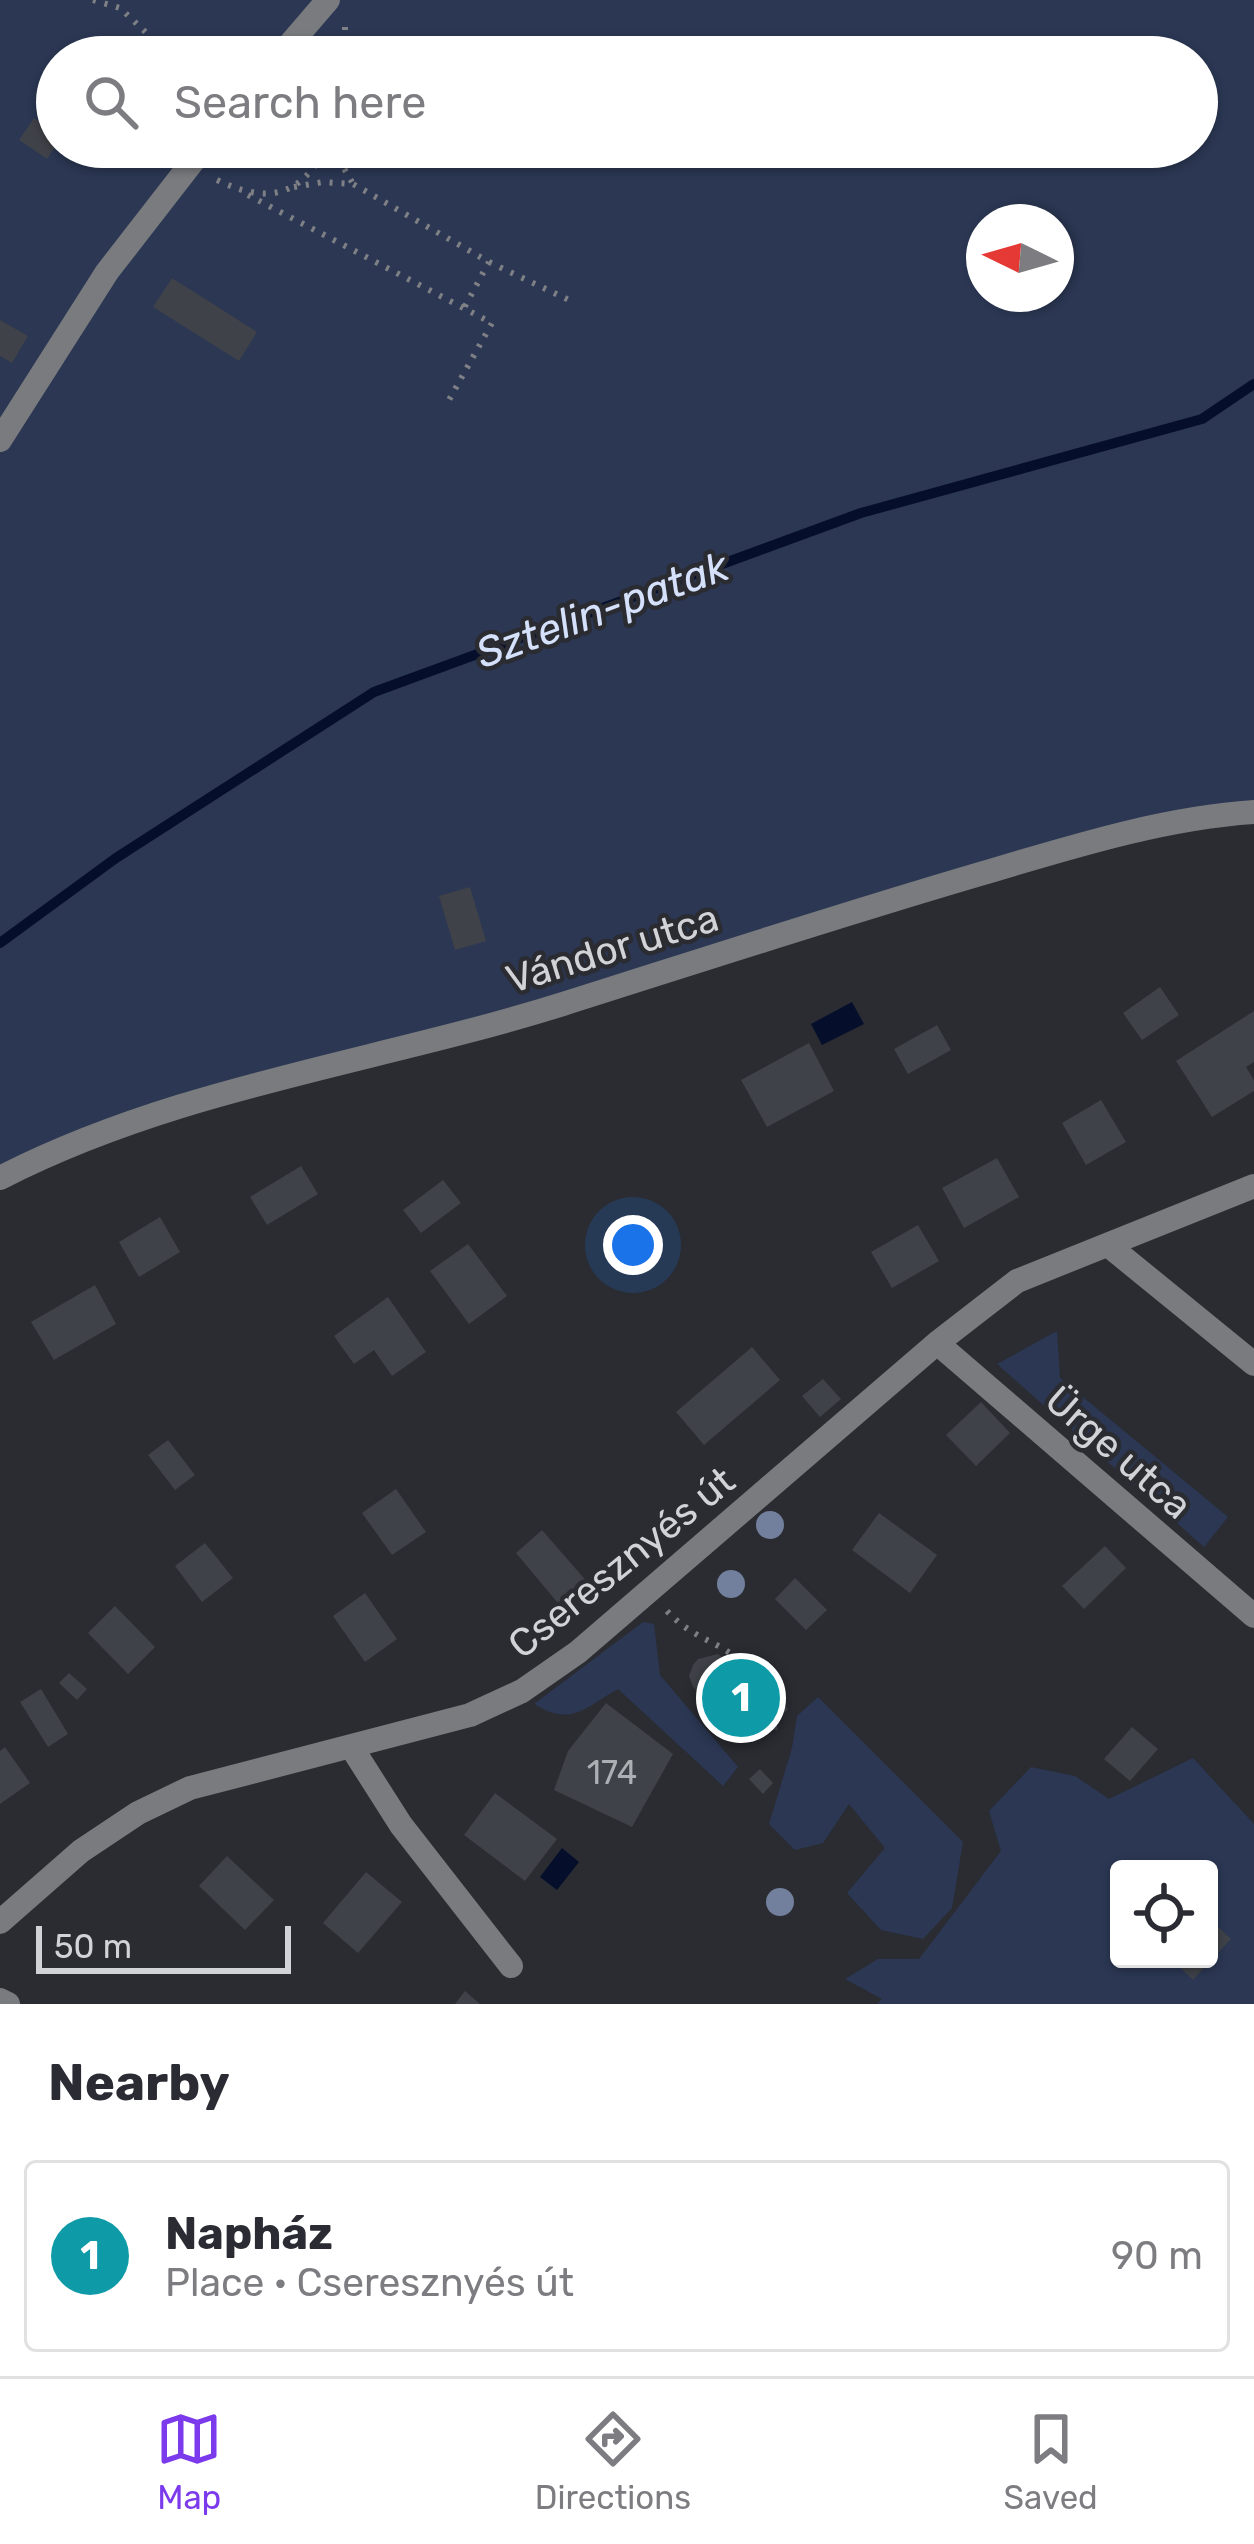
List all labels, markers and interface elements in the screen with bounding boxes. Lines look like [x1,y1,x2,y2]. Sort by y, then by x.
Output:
search box [36,36,1218,168]
icon: search [78,69,144,135]
text: Search here [174,76,426,129]
north arrow [966,204,1074,312]
water label: Sztelin-patak [469,541,737,679]
street label: Vándor utca [501,895,724,1003]
your location [603,1215,663,1275]
street label: Ürge utca [1036,1377,1201,1529]
street label: Cseresznyés út [499,1458,744,1668]
pin: 1 [702,1653,780,1743]
house number: 174 [587,1753,637,1792]
map controls [1110,1860,1218,1968]
button: locate [1110,1860,1218,1968]
scale bar [36,1920,291,1973]
text: 50 m [54,1927,132,1966]
text: Nearby [48,2052,230,2113]
text: Napház [165,2207,333,2260]
text: 1 [80,2233,100,2279]
text: 90 m [1111,2233,1203,2279]
text: Place · Cseresznyés út [165,2260,574,2306]
tab: Map [156,2406,222,2517]
tab: Directions [535,2406,691,2517]
tab: Saved [1004,2406,1098,2517]

